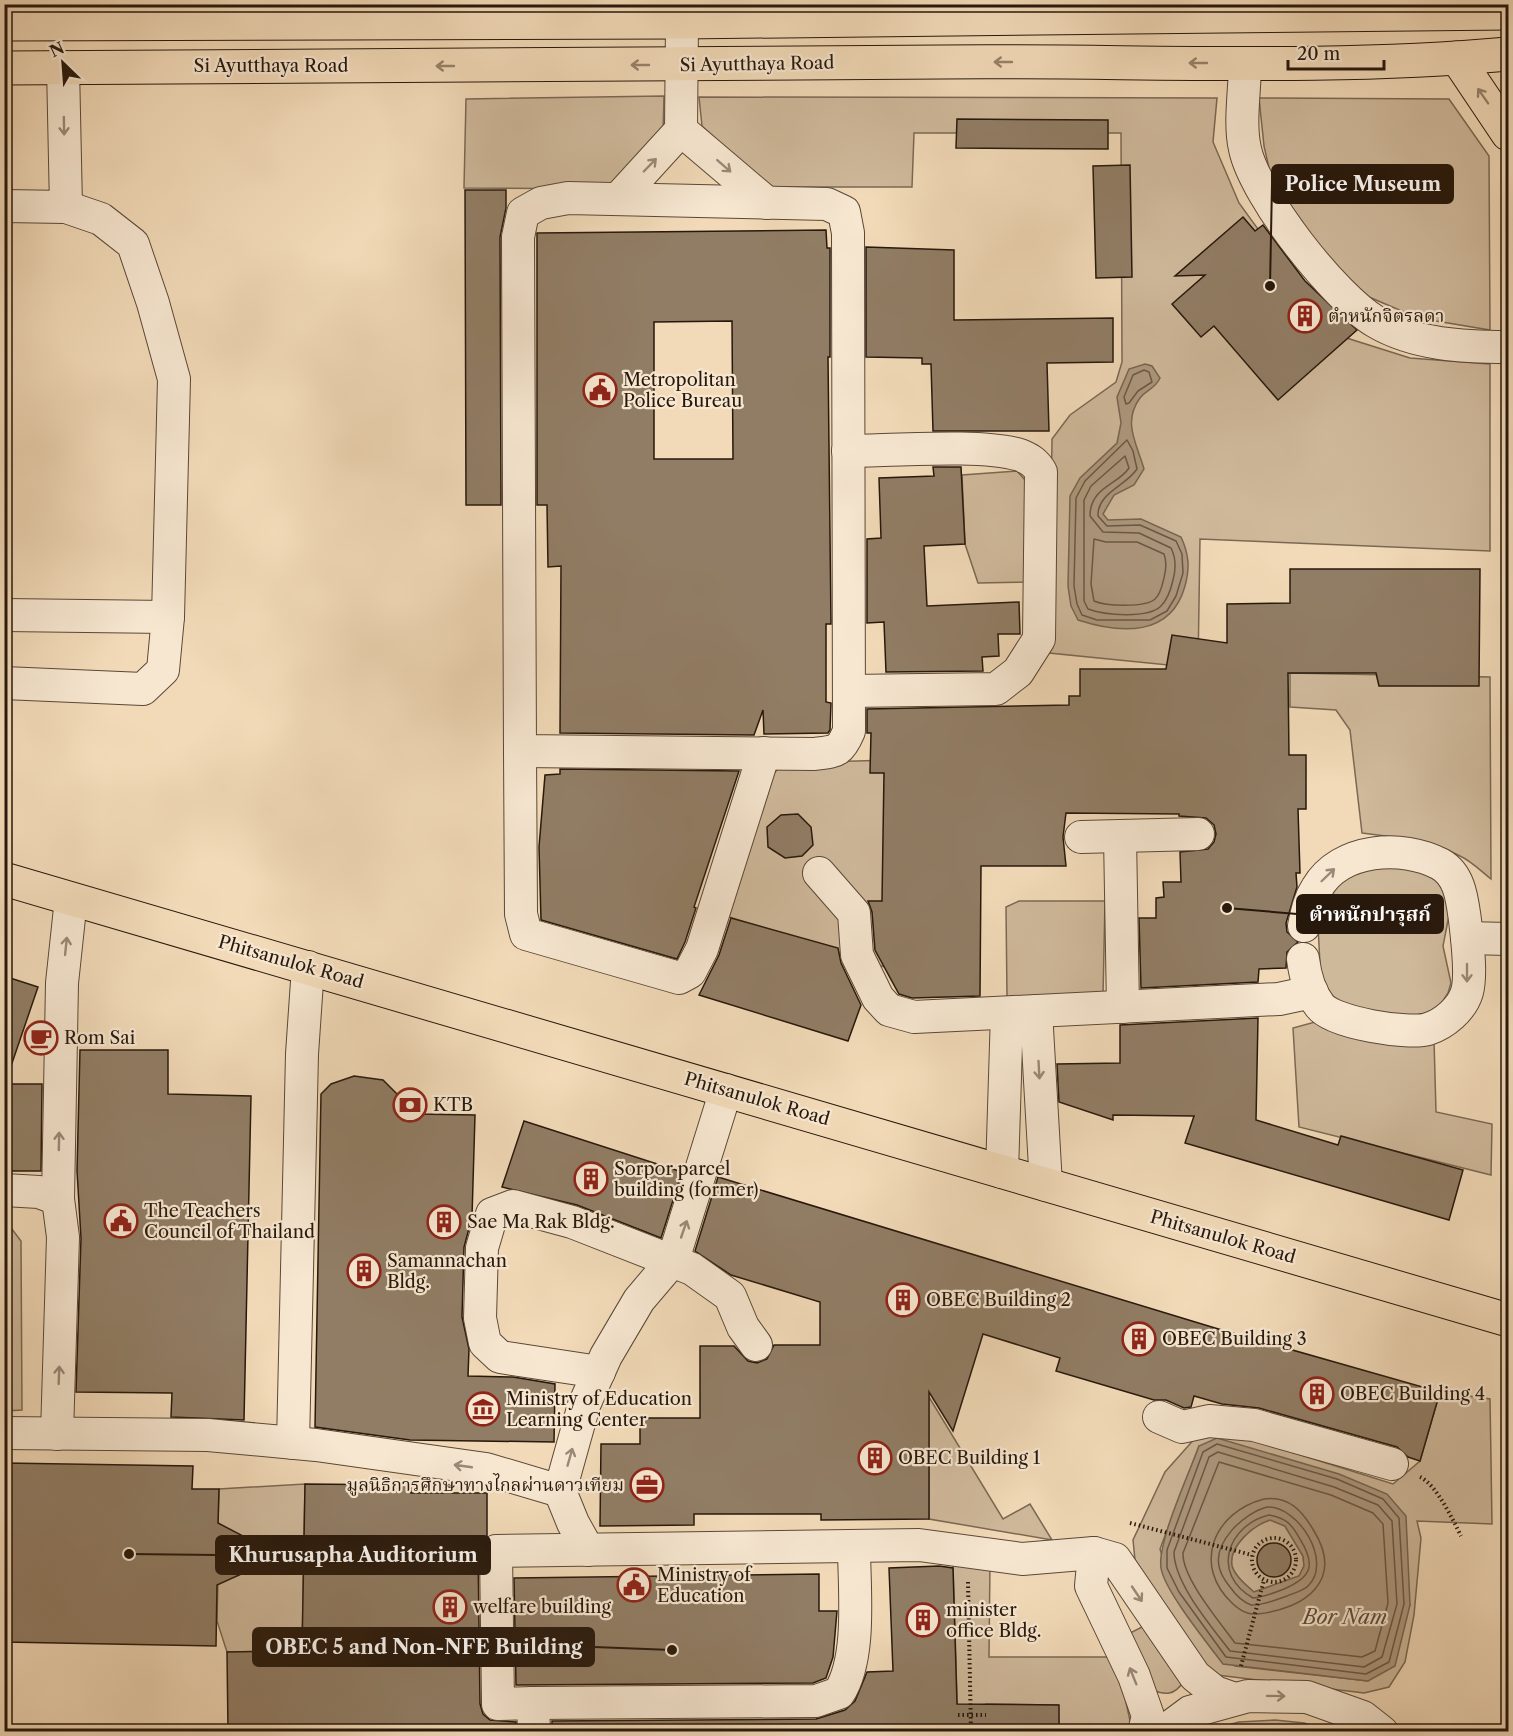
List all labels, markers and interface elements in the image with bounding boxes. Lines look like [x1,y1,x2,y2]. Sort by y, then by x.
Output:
north arrow [33,33,93,93]
scale bar [1288,33,1384,71]
text: N [46,37,67,61]
text: 20 m [1297,43,1341,65]
street label: Si Ayutthaya Road [679,52,835,76]
street label: Si Ayutthaya Road [194,55,348,77]
one-way arrow [994,56,1014,68]
one-way arrow [1189,57,1209,69]
one-way arrow [631,59,651,71]
one-way arrow [436,60,456,72]
one-way arrow [1477,88,1489,105]
one-way arrow [59,115,70,135]
one-way arrow [643,158,657,173]
one-way arrow [716,159,731,173]
callout: Police Museum [1272,165,1453,203]
text: Police Museum [1285,172,1441,196]
building icon: ตำหนักจิตรลดา [1287,298,1323,334]
place label: ตำหนักจิตรลดา [1328,305,1444,327]
place label: Metropolitan Police Bureau [623,369,742,412]
public building icon: Metropolitan Police Bureau [582,372,618,408]
one-way arrow [1321,868,1336,882]
callout: ตำหนักปารุสก์ [1297,895,1443,933]
text: ตำหนักปารุสก์ [1309,902,1432,927]
street label: Phitsanulok Road [216,931,366,993]
one-way arrow [61,937,72,957]
one-way arrow [1461,963,1473,983]
cafe icon: Rom Sai [23,1020,59,1056]
place label: Rom Sai [64,1027,136,1049]
one-way arrow [1034,1059,1045,1079]
street label: Phitsanulok Road [682,1068,832,1130]
bank icon: KTB [392,1087,428,1123]
place label: KTB [433,1094,473,1116]
one-way arrow [53,1131,65,1151]
place label: Sorpor parcel building (former) [614,1158,759,1201]
building icon: Sorpor parcel building (former) [573,1161,609,1197]
place label: The Teachers Council of Thailand [144,1200,315,1243]
public building icon: The Teachers Council of Thailand [103,1203,139,1239]
building icon: Sae Ma Rak Bldg. [426,1204,462,1240]
street label: Phitsanulok Road [1148,1206,1298,1268]
place label: Sae Ma Rak Bldg. [467,1211,615,1233]
one-way arrow [679,1220,690,1239]
place label: Samannachan Bldg. [387,1250,507,1293]
building icon: Samannachan Bldg. [346,1253,382,1289]
building icon: OBEC Building 2 [885,1282,921,1318]
place label: OBEC Building 2 [926,1289,1071,1311]
building icon: OBEC Building 3 [1121,1321,1157,1357]
place label: OBEC Building 3 [1162,1328,1307,1350]
one-way arrow [54,1366,65,1386]
building icon: OBEC Building 4 [1299,1376,1335,1412]
place label: OBEC Building 4 [1340,1383,1485,1405]
place label: Ministry of Education Learning Center [506,1388,692,1431]
museum icon: Ministry of Education Learning Center [465,1391,501,1427]
building icon: OBEC Building 1 [857,1440,893,1476]
place label: OBEC Building 1 [898,1447,1041,1469]
one-way arrow [565,1448,576,1467]
one-way arrow [454,1460,473,1471]
office icon: มูลนิธิการศึกษาทางไกลผ่านดาวเทียม [629,1467,665,1503]
place label: มูลนิธิการศึกษาทางไกลผ่านดาวเทียม [346,1473,624,1496]
callout: Khurusapha Auditorium [216,1536,490,1574]
text: Khurusapha Auditorium [228,1543,478,1567]
place label: Ministry of Education [657,1564,753,1607]
public building icon: Ministry of Education [616,1567,652,1603]
one-way arrow [1131,1585,1143,1602]
building icon: welfare building [432,1589,468,1625]
place label: welfare building [472,1596,611,1618]
place label: minister office Bldg. [946,1599,1042,1642]
building icon: minister office Bldg. [905,1602,941,1638]
water label: Bor Nam [1301,1605,1387,1629]
callout: OBEC 5 and Non-NFE Building [253,1628,594,1666]
text: OBEC 5 and Non-NFE Building [265,1635,583,1659]
one-way arrow [1127,1667,1138,1686]
one-way arrow [1265,1691,1285,1702]

